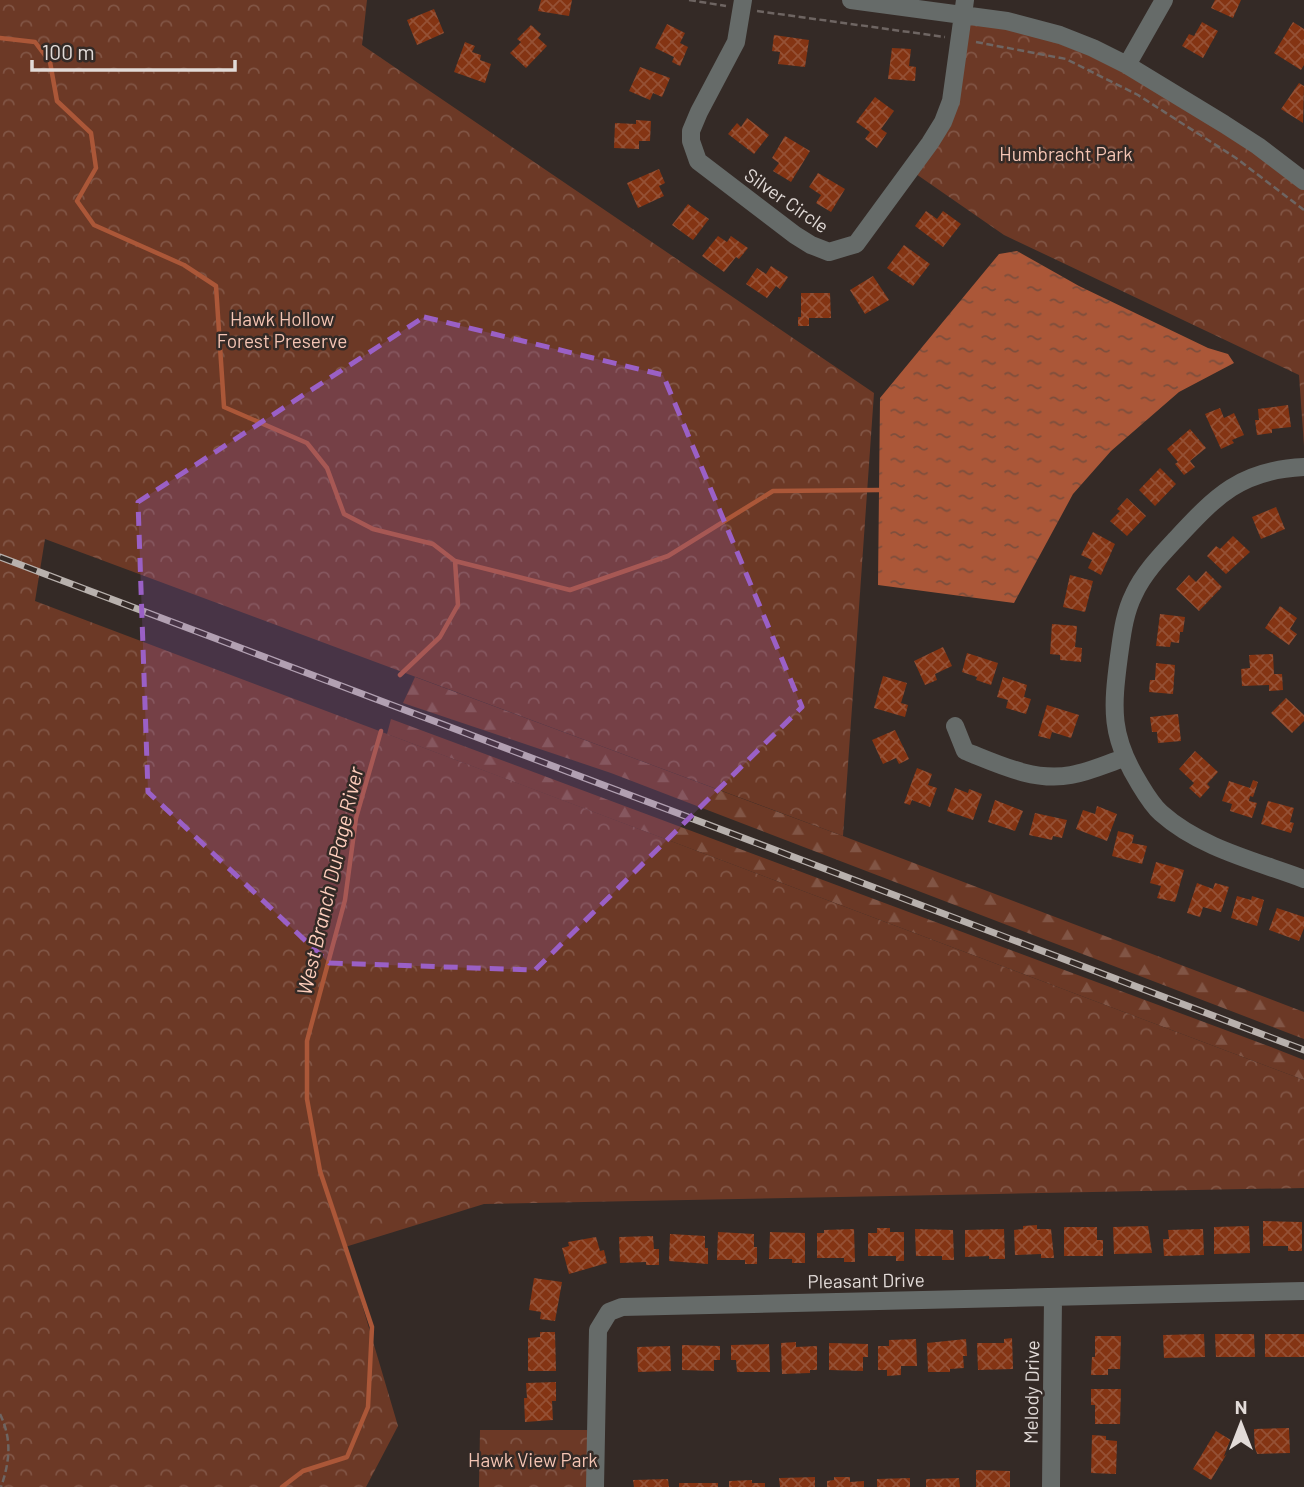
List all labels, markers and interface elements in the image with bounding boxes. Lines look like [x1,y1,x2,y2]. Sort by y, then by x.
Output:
scale bar [32,28,234,72]
text: 100 m [42,39,95,64]
park label: Humbracht Park [999,142,1133,165]
street label: Silver Circle [740,163,834,237]
park label: Hawk Hollow Forest Preserve [217,307,347,352]
water label: West Branch DuPage River [291,764,368,998]
street label: Pleasant Drive [807,1267,925,1293]
street label: Melody Drive [1019,1340,1043,1444]
north arrow [1206,1389,1276,1459]
text: N [1235,1395,1247,1418]
park label: Hawk View Park [468,1448,598,1471]

